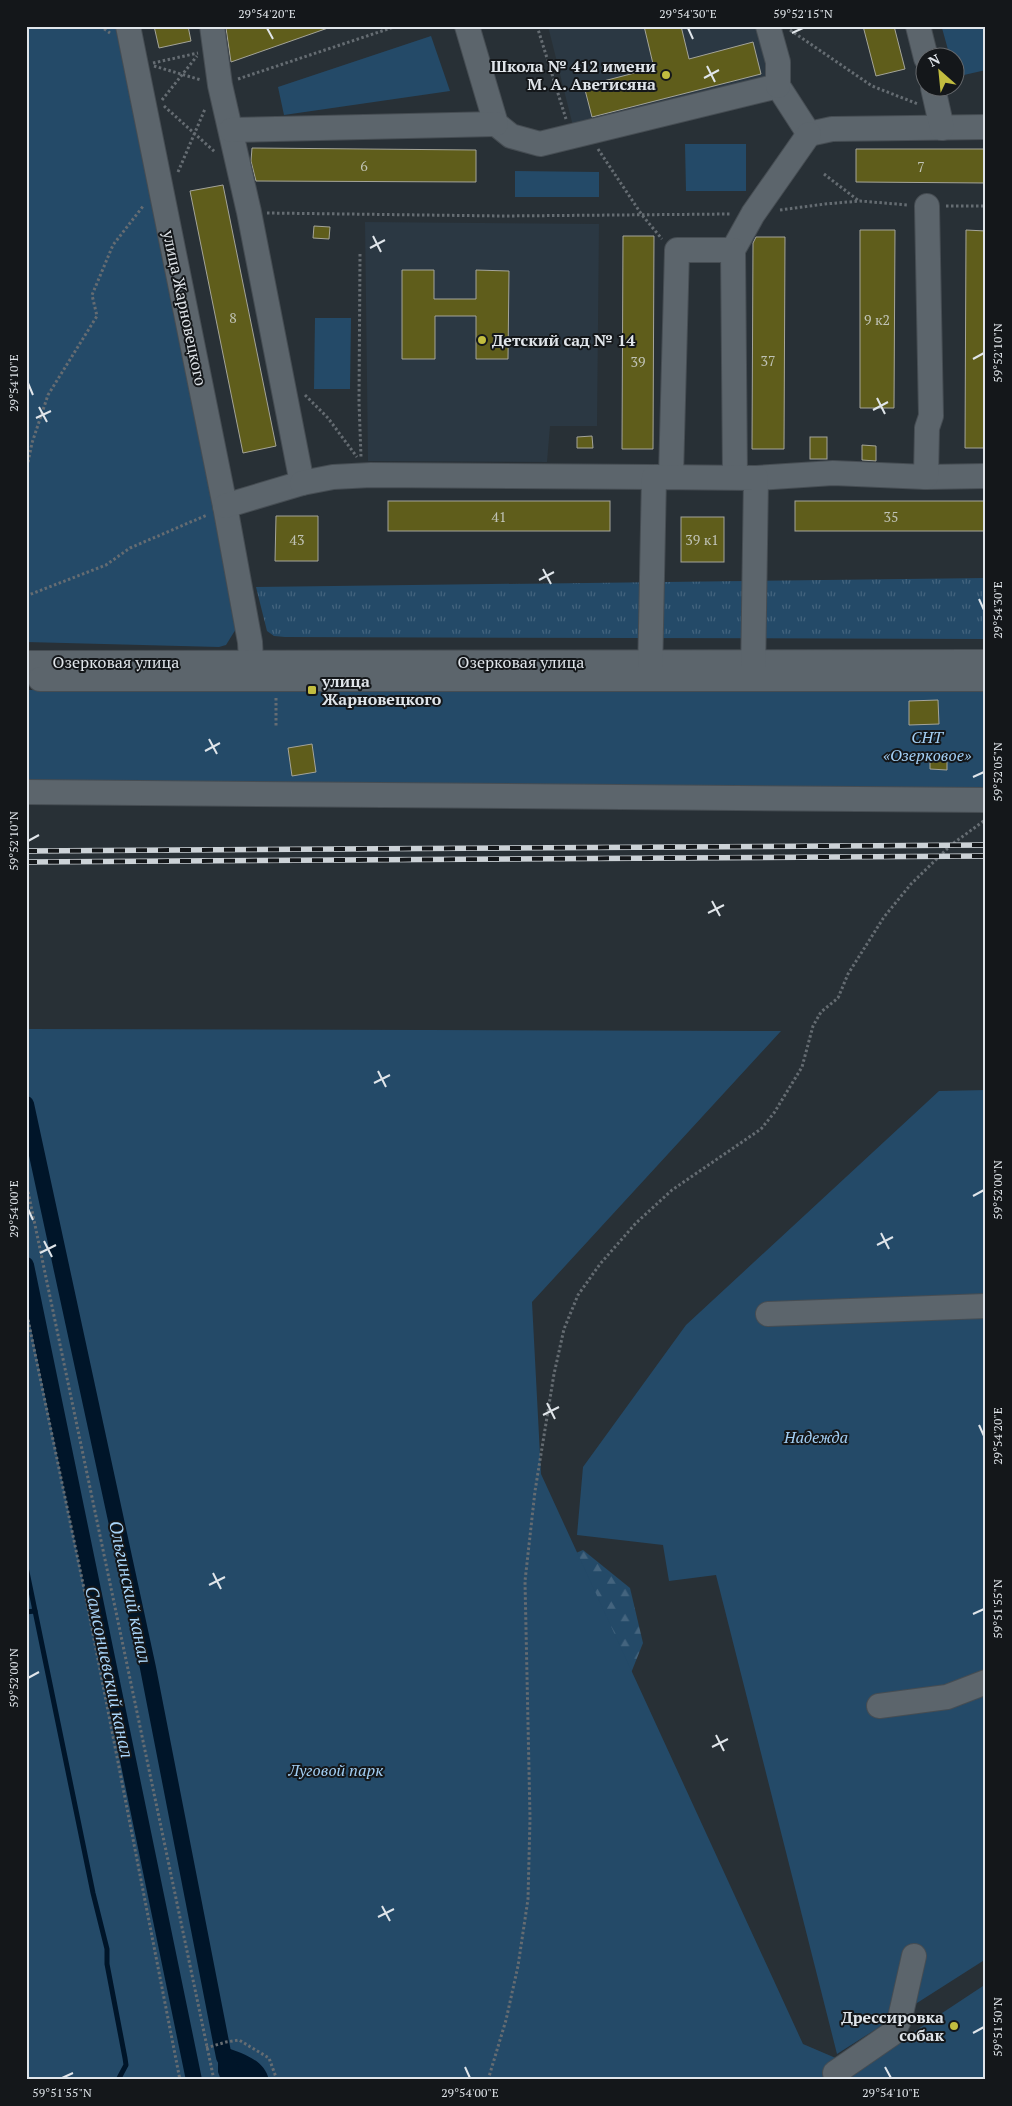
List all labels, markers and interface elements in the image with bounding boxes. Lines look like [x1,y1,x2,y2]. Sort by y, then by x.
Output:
text: 29°54'20"E [238,6,296,21]
text: 29°54'30"E [659,6,717,21]
text: 59°52'15"N [773,6,833,21]
north arrow [914,48,964,98]
text: N [925,49,943,71]
place label: Школа № 412 имени М. А. Аветисяна [491,55,656,95]
marker: Школа № 412 имени М. А. Аветисяна [660,69,672,81]
house number: 6 [360,156,368,175]
house number: 7 [917,157,925,176]
street label: улица Жарновецкого [158,227,212,388]
house number: 8 [229,308,237,327]
house number: 9 к2 [864,310,890,329]
text: 59°52'10"N [990,323,1005,383]
place label: Детский сад № 14 [492,329,635,351]
marker: Детский сад № 14 [476,334,488,346]
house number: 37 [761,351,775,370]
house number: 39 [631,352,645,371]
text: 29°54'10"E [6,354,21,412]
house number: 41 [492,507,506,526]
house number: 35 [884,507,898,526]
house number: 43 [290,530,304,549]
house number: 39 к1 [685,530,719,549]
text: 29°54'30"E [990,581,1005,639]
street label: Озерковая улица [53,651,179,673]
street label: Озерковая улица [458,651,584,673]
place label: улица Жарновецкого [321,670,442,710]
marker: улица Жарновецкого [306,684,318,696]
park label: СНТ «Озерковое» [883,726,972,766]
text: 59°52'05"N [990,742,1005,802]
text: 59°52'10"N [6,811,21,871]
text: 59°52'00"N [990,1160,1005,1220]
text: 29°54'00"E [6,1180,21,1238]
text: 29°54'20"E [990,1407,1005,1465]
park label: Надежда [783,1426,848,1448]
water label: Ольгинский канал [104,1518,158,1666]
text: 59°51'55"N [990,1579,1005,1639]
water label: Самсониевский канал [80,1584,140,1760]
text: 59°52'00"N [6,1648,21,1708]
park label: Луговой парк [288,1759,383,1781]
text: 59°51'50"N [990,1997,1005,2057]
place label: Дрессировка собак [841,2006,944,2046]
marker: Дрессировка собак [948,2020,960,2032]
text: 59°51'55"N [32,2085,92,2100]
text: 29°54'00"E [441,2085,499,2100]
text: 29°54'10"E [862,2085,920,2100]

